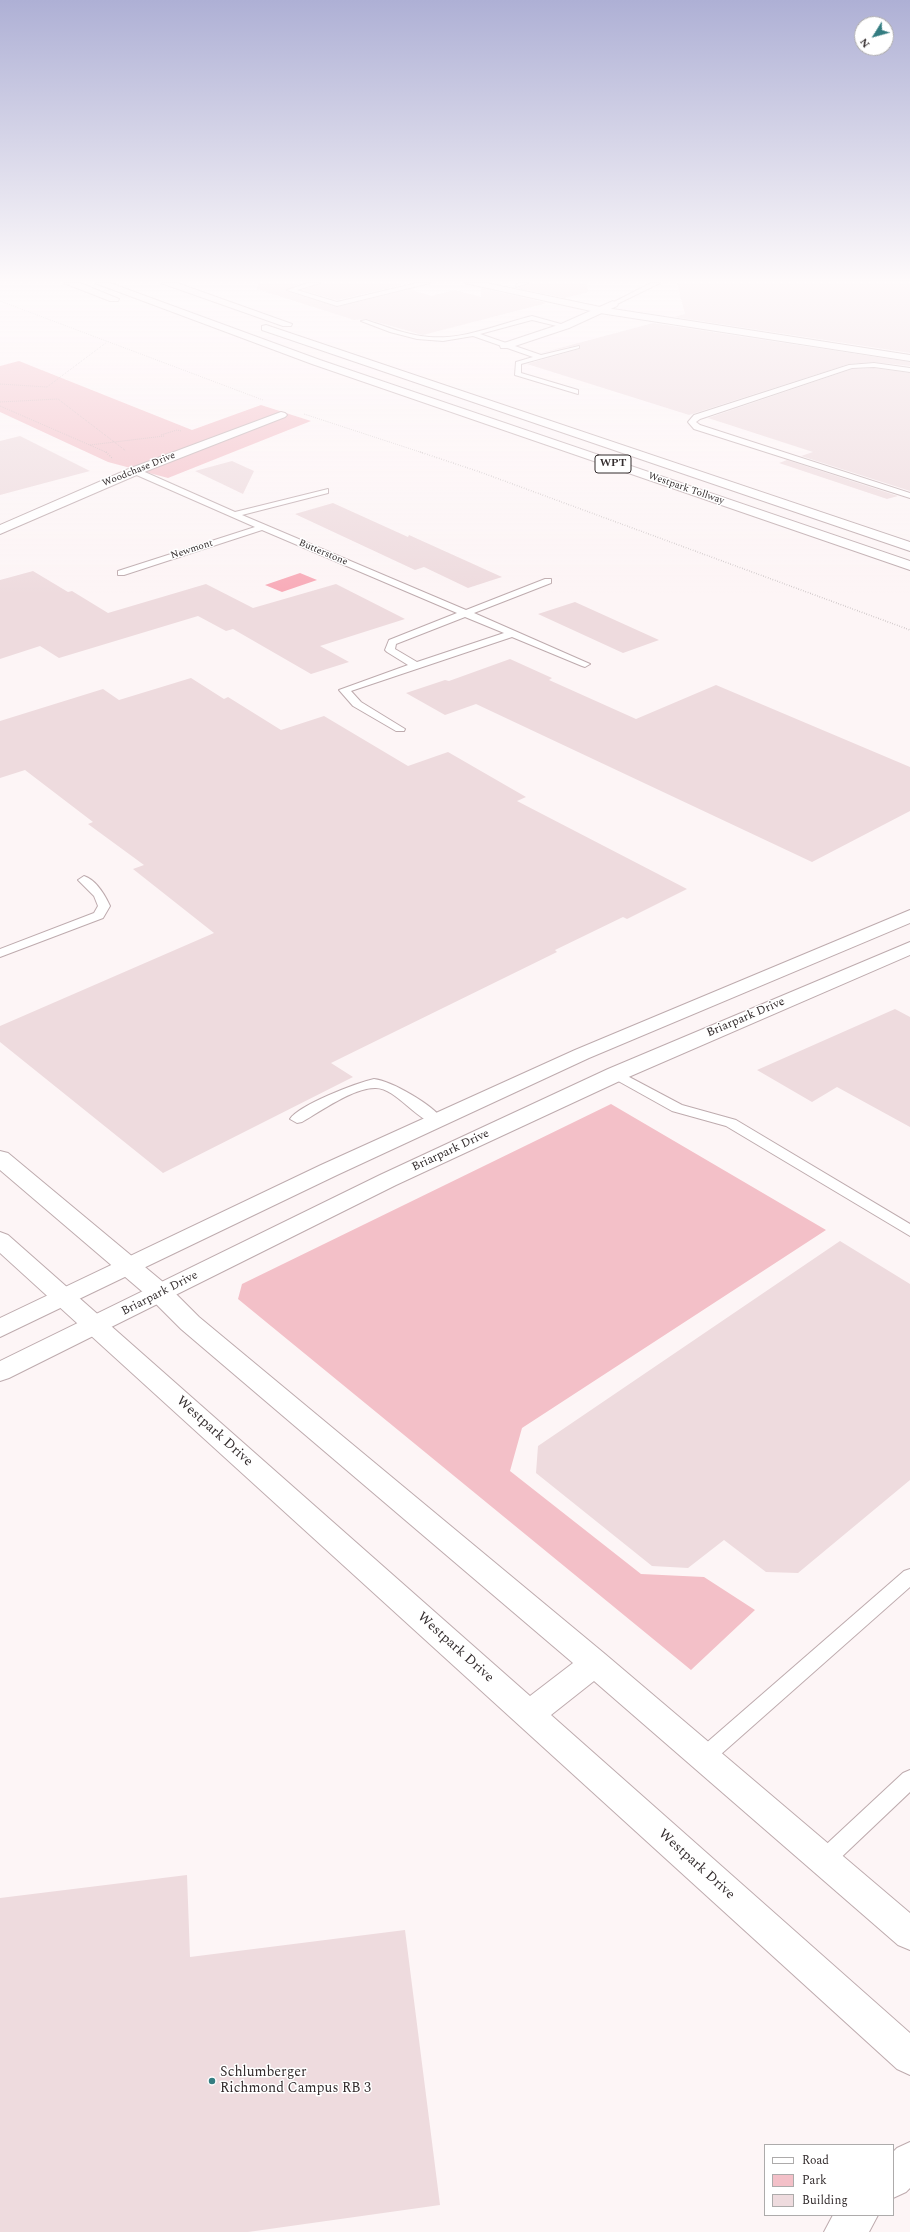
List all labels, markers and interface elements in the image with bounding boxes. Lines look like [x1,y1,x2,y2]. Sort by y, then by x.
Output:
north arrow [854,16,894,56]
text: N [855,34,874,52]
street label: Woodchase Drive [101,450,177,490]
road number: WPT [595,455,631,473]
street label: Westpark Tollway [646,470,726,508]
street label: Butterstone [297,537,349,569]
street label: Newmont [169,538,215,562]
street label: Briarpark Drive [705,995,787,1041]
street label: Briarpark Drive [410,1127,492,1175]
street label: Briarpark Drive [119,1269,201,1319]
street label: Westpark Drive [172,1393,256,1471]
street label: Westpark Drive [413,1609,497,1687]
street label: Westpark Drive [654,1826,738,1904]
place label: Schlumberger Richmond Campus RB 3 [220,2065,371,2098]
marker: Schlumberger Richmond Campus RB 3 [207,2076,217,2086]
legend [764,2144,894,2216]
text: Road [802,2151,829,2170]
text: Park [802,2171,827,2190]
text: Building [802,2191,848,2210]

